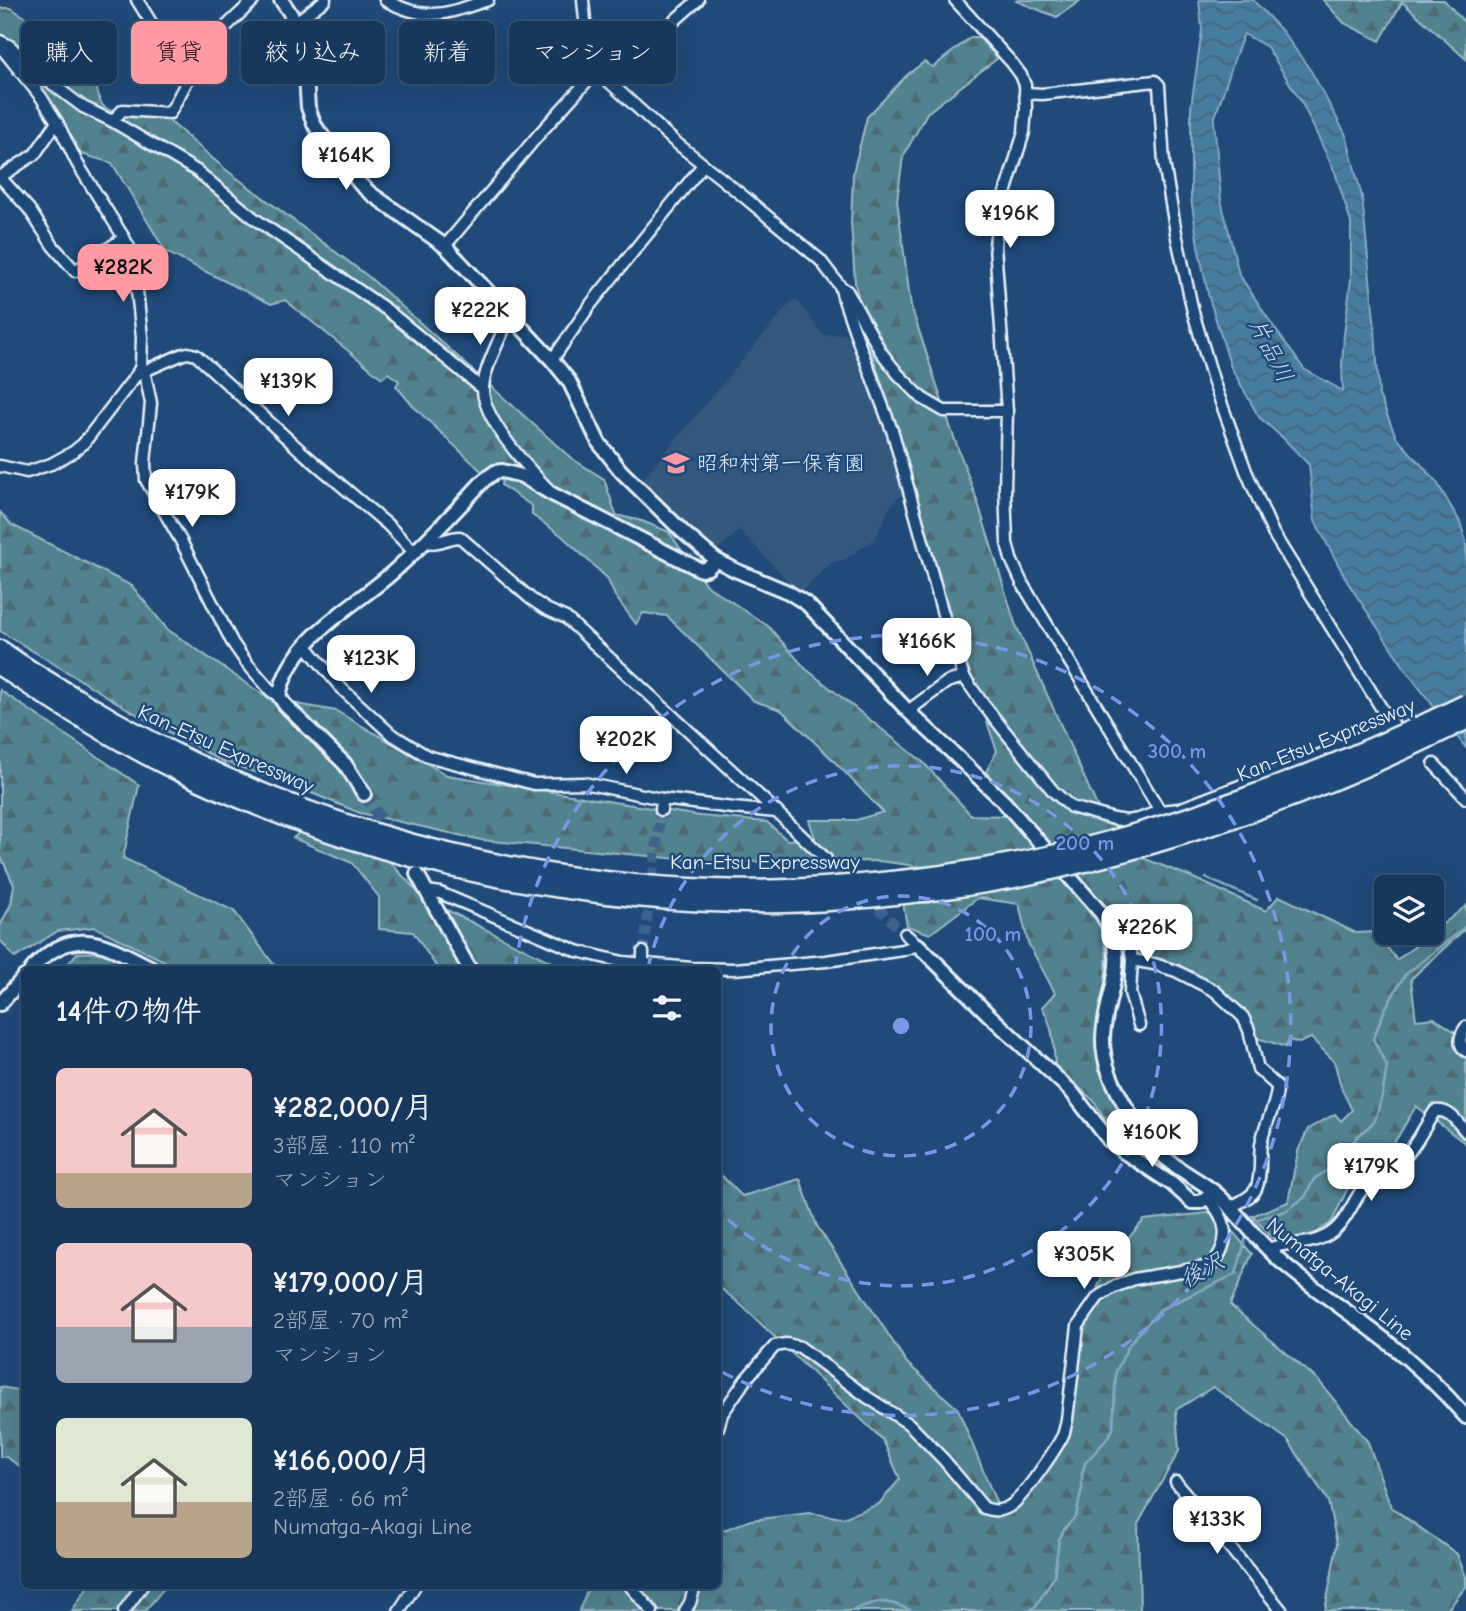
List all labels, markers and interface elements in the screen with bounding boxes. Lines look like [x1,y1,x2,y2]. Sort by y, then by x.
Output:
chip: 購入 [21,21,117,84]
chip: 賃貸 [131,21,227,84]
chip: 絞り込み [241,21,385,84]
chip: 新着 [399,21,495,84]
chip: マンション [509,21,676,84]
pin: ¥164K [297,132,395,192]
text: ¥164K [318,141,374,168]
pin: ¥196K [961,190,1059,250]
text: ¥196K [981,199,1039,226]
pin: ¥282K [74,244,172,304]
text: ¥282K [94,253,152,280]
pin: ¥222K [431,288,529,347]
text: ¥222K [451,296,509,323]
water label: 片品川 [1243,313,1299,387]
pin: ¥139K [239,358,337,418]
text: ¥139K [260,367,316,394]
school or university icon: 昭和村第一保育園 [661,448,691,478]
place label: 昭和村第一保育園 [697,451,865,475]
pin: ¥179K [143,470,241,529]
text: ¥179K [164,478,220,505]
pin: ¥166K [878,618,976,678]
text: ¥166K [898,627,956,654]
pin: ¥123K [322,636,420,695]
text: ¥123K [343,644,399,671]
street label: Kan-Etsu Expressway [1233,693,1419,787]
street label: Kan-Etsu Expressway [134,699,318,799]
pin: ¥202K [577,716,675,776]
text: ¥202K [596,725,656,752]
text: 300 m [1148,739,1206,763]
text: 200 m [1056,831,1114,855]
street label: Kan-Etsu Expressway [670,850,861,874]
map controls [1374,875,1444,945]
button: layers [1374,875,1444,945]
pin: ¥226K [1098,904,1196,964]
text: ¥226K [1117,913,1177,940]
text: 100 m [965,922,1021,946]
icon: filters [648,989,686,1027]
text: 14件の物件 [56,994,202,1029]
centre of rings [889,1014,913,1038]
text: ¥282,000/月 [273,1090,433,1125]
icon: home [112,1096,196,1180]
pin: ¥160K [1103,1110,1201,1169]
text: ¥160K [1123,1118,1181,1145]
text: 3部屋 · 110 m² [273,1132,415,1159]
pin: ¥179K [1322,1144,1420,1203]
text: ¥179K [1343,1152,1399,1179]
text: マンション [273,1166,387,1193]
street label: Numatga-Akagi Line [1262,1213,1418,1345]
pin: ¥305K [1035,1232,1133,1291]
text: ¥305K [1054,1240,1114,1267]
water label: 後沢 [1175,1247,1230,1293]
text: ¥179,000/月 [273,1265,429,1300]
icon: home [112,1271,196,1355]
text: 2部屋 · 70 m² [273,1307,408,1334]
text: マンション [273,1341,387,1368]
text: ¥166,000/月 [273,1443,431,1478]
icon: home [112,1446,196,1530]
text: 2部屋 · 66 m² [273,1485,408,1512]
pin: ¥133K [1168,1496,1266,1556]
text: ¥133K [1189,1505,1245,1532]
text: Numatga-Akagi Line [273,1513,472,1540]

